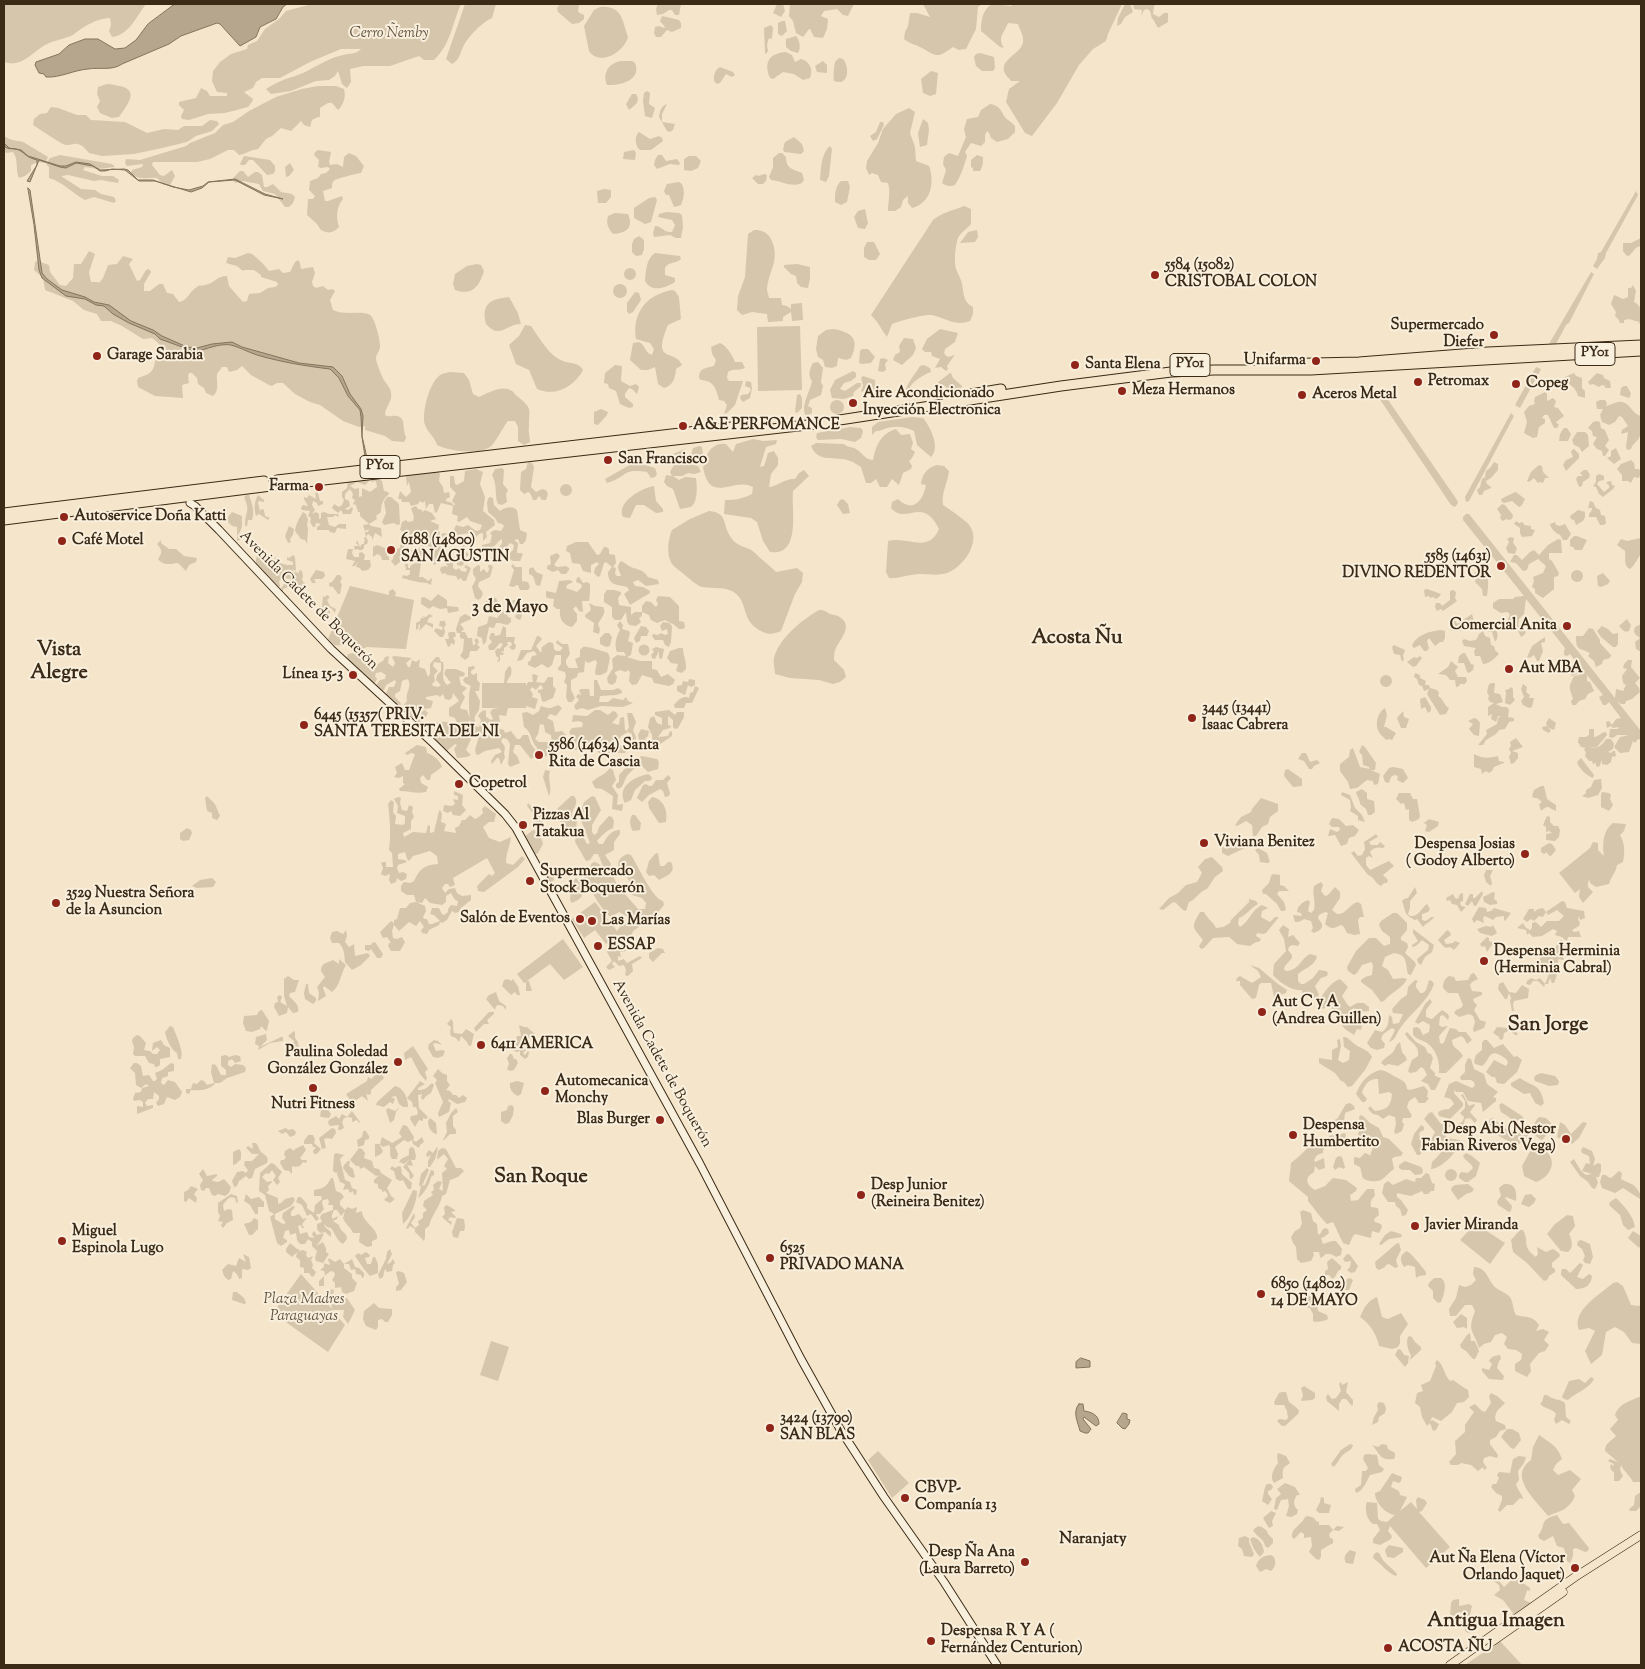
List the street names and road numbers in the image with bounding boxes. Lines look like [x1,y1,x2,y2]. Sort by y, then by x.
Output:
road number: PY01 [1575,342,1615,366]
road number: PY01 [1170,354,1210,376]
road number: PY01 [360,456,400,478]
street label: Avenida Cadete de Boquerón [235,528,381,674]
street label: Avenida Cadete de Boquerón [607,977,715,1151]

